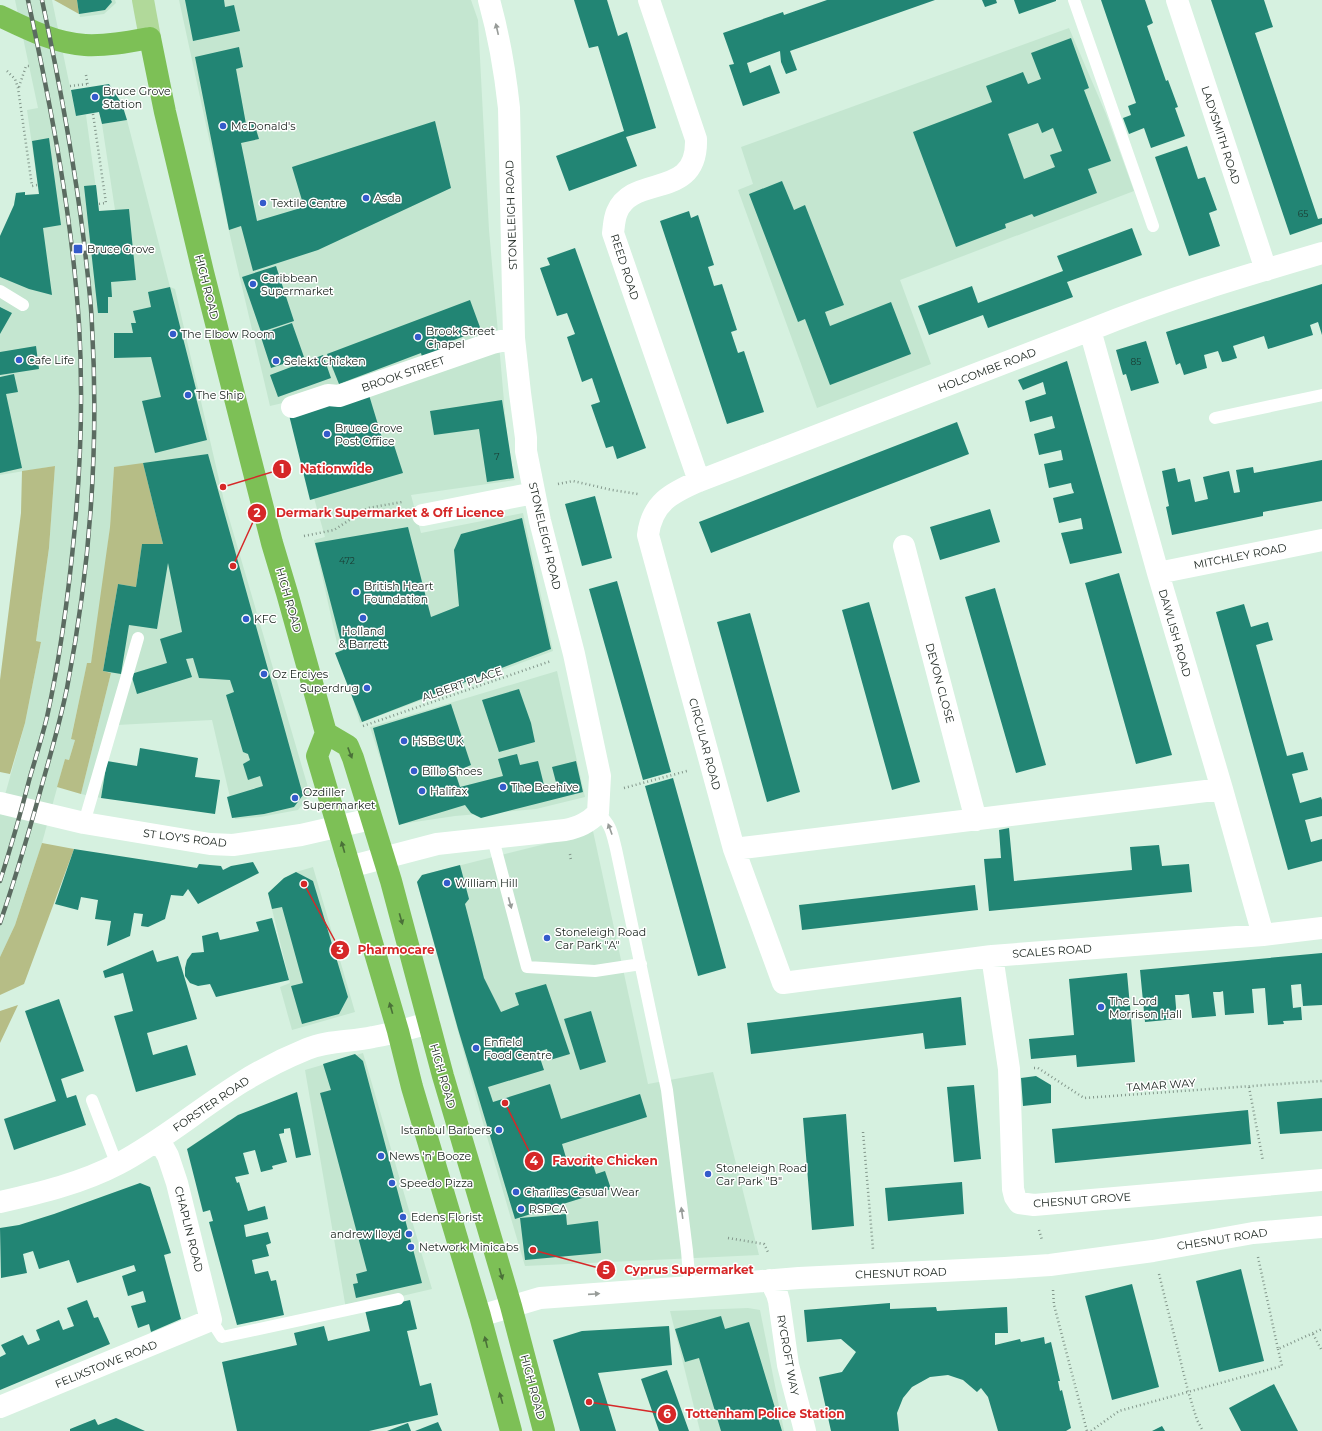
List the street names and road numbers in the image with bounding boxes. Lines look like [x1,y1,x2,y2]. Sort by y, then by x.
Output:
street label: LADYSMITH ROAD [1198,84,1244,186]
street label: STONELEIGH ROAD [502,160,520,270]
street label: REED ROAD [608,232,642,302]
street label: HIGH ROAD [192,253,222,321]
street label: HOLCOMBE ROAD [936,345,1038,395]
street label: BROOK STREET [359,353,447,395]
street label: STONELEIGH ROAD [526,481,564,591]
street label: MITCHLEY ROAD [1192,540,1288,572]
street label: HIGH ROAD [273,566,305,634]
street label: DAWLISH ROAD [1156,587,1194,679]
street label: DEVON CLOSE [923,641,957,725]
street label: ALBERT PLACE [420,664,504,704]
street label: CIRCULAR ROAD [686,696,724,792]
street label: ST LOY'S ROAD [142,826,228,850]
street label: SCALES ROAD [1012,941,1092,961]
street label: HIGH ROAD [427,1042,459,1110]
street label: FORSTER ROAD [170,1073,252,1135]
street label: TAMAR WAY [1126,1076,1196,1094]
street label: CHAPLIN ROAD [172,1185,206,1273]
street label: CHESNUT GROVE [1033,1190,1131,1210]
street label: CHESNUT ROAD [1176,1225,1268,1253]
street label: CHESNUT ROAD [855,1264,947,1282]
street label: RYCROFT WAY [774,1313,802,1397]
street label: FELIXSTOWE ROAD [53,1337,159,1391]
street label: HIGH ROAD [518,1353,548,1421]

